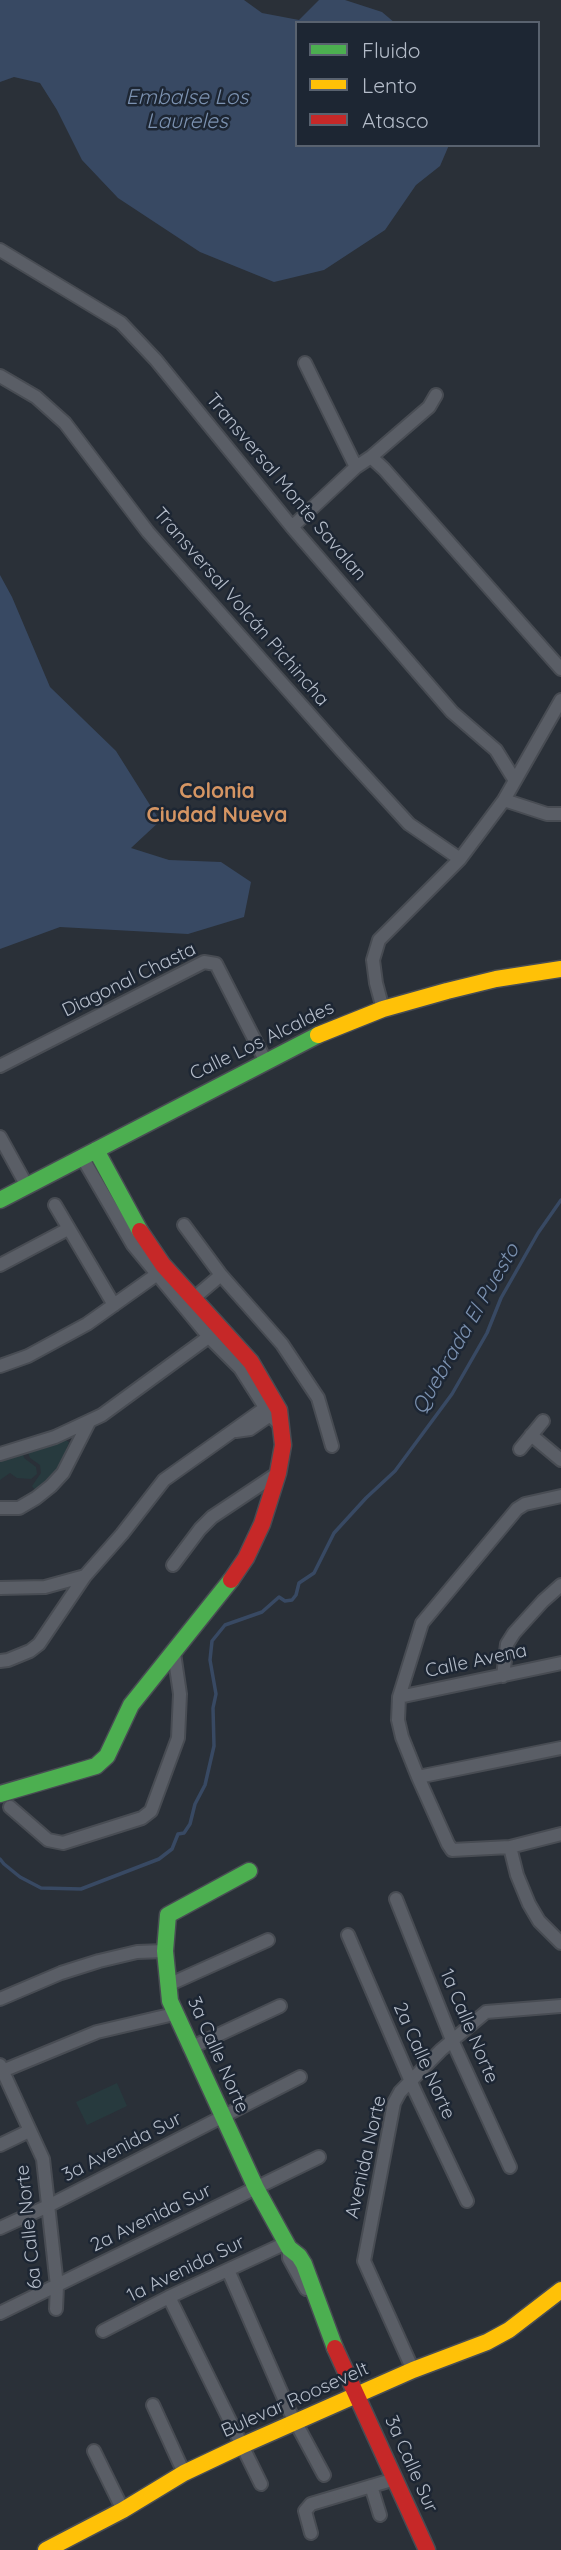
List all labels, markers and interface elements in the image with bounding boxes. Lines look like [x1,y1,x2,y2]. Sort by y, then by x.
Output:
legend [295,21,540,147]
text: Fluido [362,37,420,63]
text: Lento [362,72,417,98]
water label: Embalse Los Laureles [126,85,248,135]
text: Atasco [362,107,429,133]
street label: Transversal Monte Savalan [201,389,371,585]
street label: Transversal Volcán Pichincha [149,503,333,711]
district label: Colonia Ciudad Nueva [147,779,287,829]
street label: Diagonal Chasta [58,938,200,1022]
street label: Calle Los Alcaldes [186,996,338,1086]
water label: Quebrada El Puesto [407,1239,525,1419]
street label: Calle Avena [423,1639,529,1683]
street label: 1a Calle Norte [435,1965,503,2087]
street label: 3a Calle Norte [182,1993,254,2117]
street label: 2a Calle Norte [388,1999,460,2123]
street label: Avenida Norte [341,2093,391,2221]
street label: 3a Avenida Sur [58,2107,186,2187]
street label: 6a Calle Norte [11,2164,47,2290]
street label: 2a Avenida Sur [87,2179,215,2257]
street label: 1a Avenida Sur [123,2231,249,2307]
street label: Bulevar Roosevelt [218,2357,372,2443]
street label: 3a Calle Sur [379,2412,443,2516]

